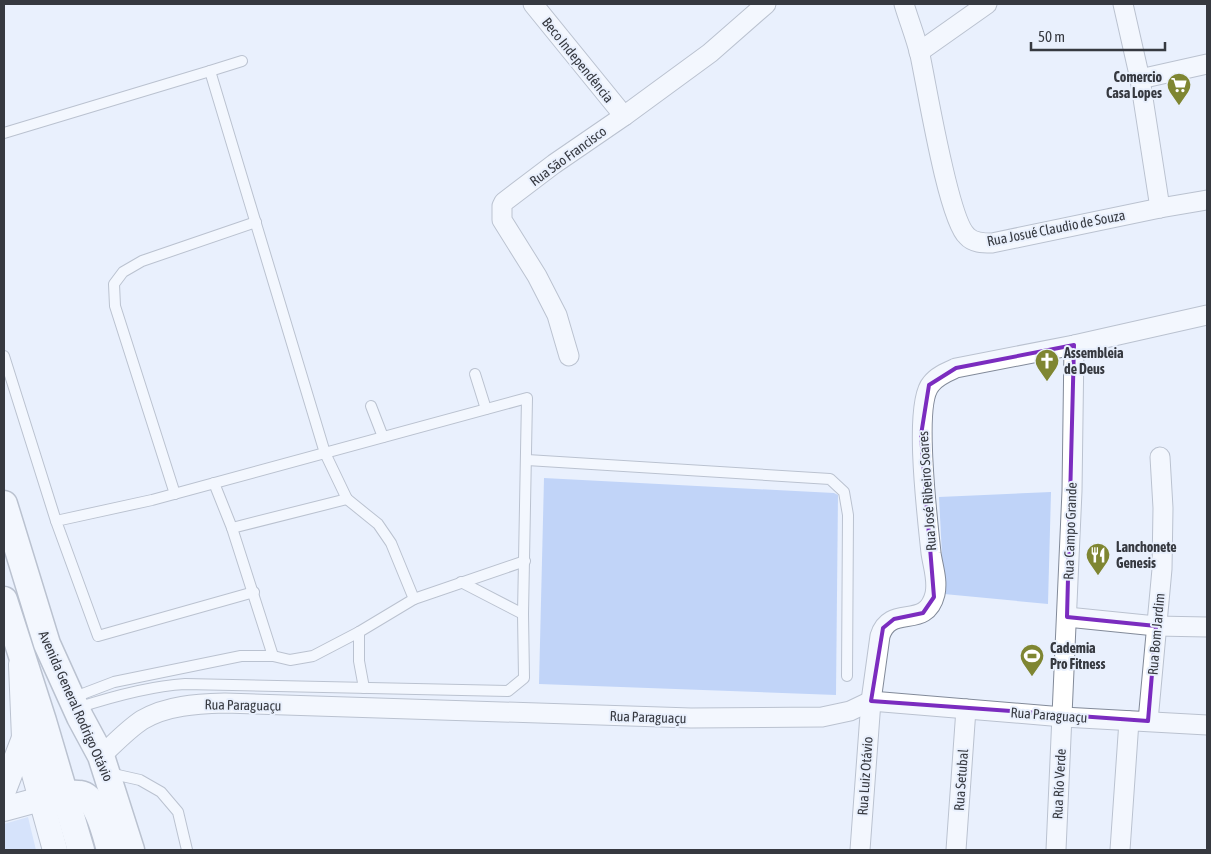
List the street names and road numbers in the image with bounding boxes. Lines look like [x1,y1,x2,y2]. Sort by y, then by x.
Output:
street label: Beco Independência [539,14,617,106]
street label: Rua São Francisco [527,123,609,189]
street label: Rua Josué Claudio de Souza [985,207,1127,249]
street label: Rua José Ribeiro Soares [915,431,939,551]
street label: Rua Campo Grande [1060,482,1080,580]
street label: Rua Bom Jardim [1144,592,1168,676]
street label: Avenida General Rodrigo Otávio [36,628,116,784]
street label: Rua Paraguaçu [204,696,282,714]
street label: Rua Paraguaçu [1010,704,1088,726]
street label: Rua Paraguaçu [609,708,687,726]
street label: Rua Luiz Otávio [854,736,876,816]
street label: Rua Setubal [951,748,971,812]
street label: Rua Río Verde [1049,748,1069,820]

